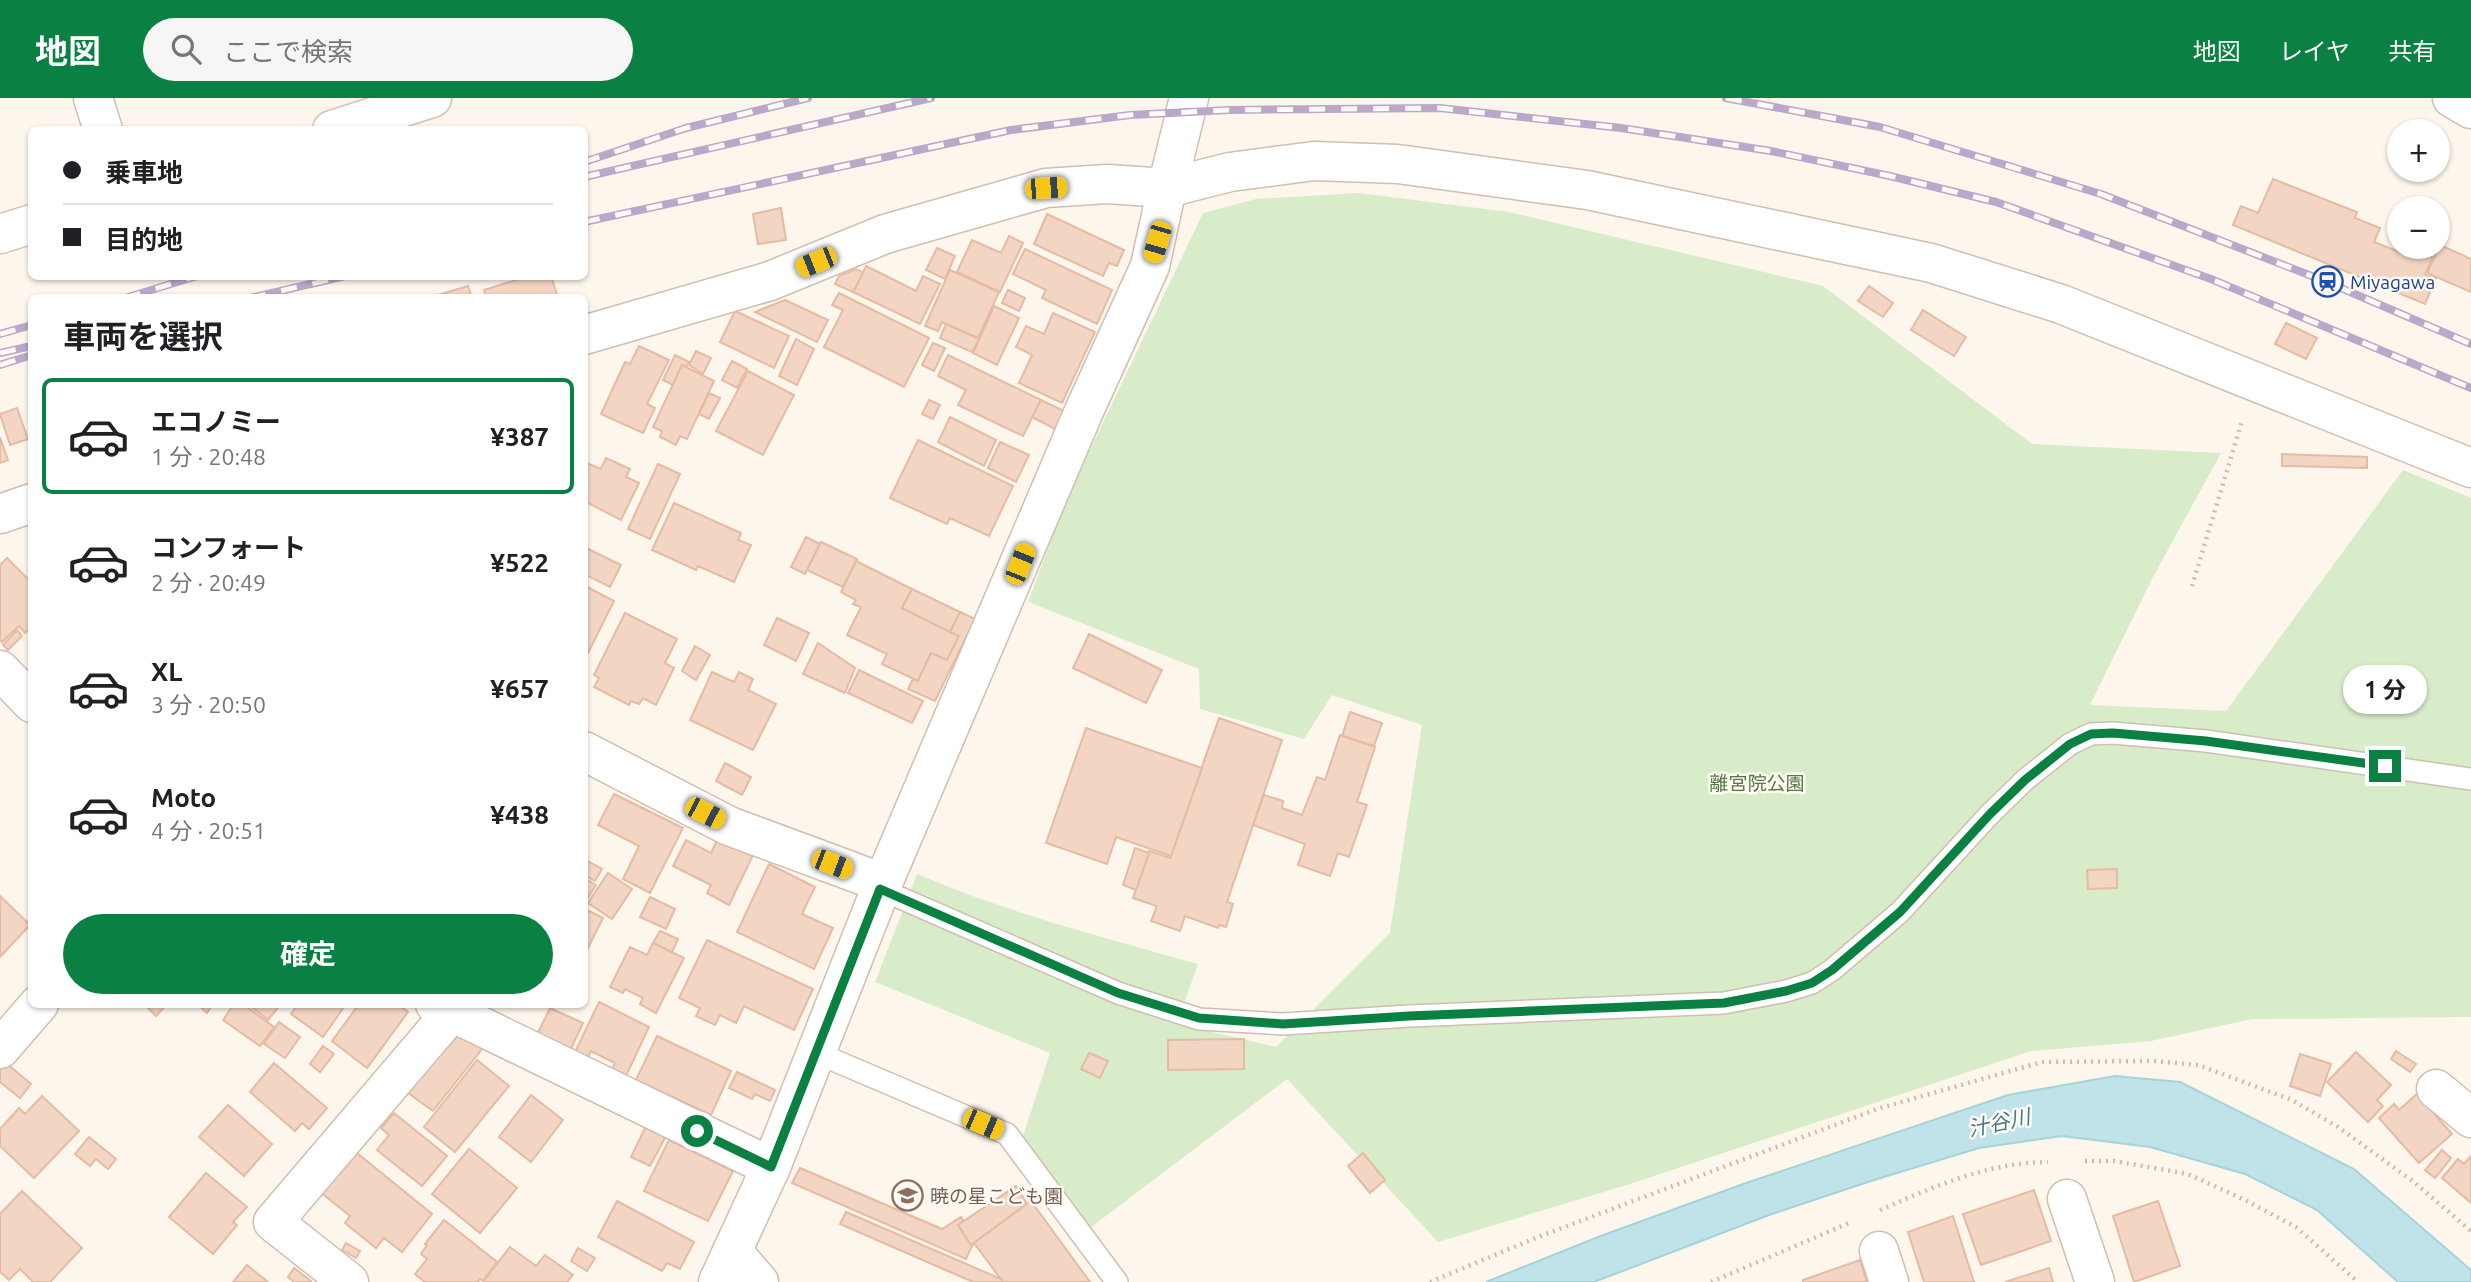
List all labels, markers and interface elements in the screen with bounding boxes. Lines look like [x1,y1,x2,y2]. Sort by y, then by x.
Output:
search box [143,18,633,81]
icon: search [167,30,205,68]
text: 地図 [35,32,101,69]
text: ここで検索 [223,37,353,66]
text: 地図 [2193,38,2241,65]
text: レイヤ [2279,38,2350,65]
text: 共有 [2388,38,2436,65]
map controls [2387,119,2450,259]
button: + [2387,119,2450,182]
text: 乗車地 [105,158,183,187]
car [1025,176,1068,200]
button: − [2387,196,2450,259]
car [1142,219,1173,265]
text: 目的地 [105,225,183,254]
car [793,244,840,280]
station icon: Miyagawa [2310,265,2344,299]
place label: Miyagawa [2350,271,2435,293]
text: 車両を選択 [63,318,223,354]
icon: car [67,405,130,468]
text: エコノミー [151,407,281,436]
text: ¥387 [490,422,549,451]
text: 1 分 · 20:48 [151,444,266,469]
icon: car [67,531,130,594]
text: コンフォート [151,533,306,562]
car [1003,541,1038,587]
text: ¥522 [490,548,549,577]
text: 2 分 · 20:49 [151,570,266,595]
icon: car [67,657,130,720]
text: XL [151,657,182,686]
callout: 1 分 [2343,664,2427,714]
text: ¥657 [490,674,549,703]
text: 1 分 [2364,677,2406,702]
text: 3 分 · 20:50 [151,692,266,717]
route end [2369,750,2401,782]
park label: 離宮院公園 [1709,772,1805,794]
icon: car [67,783,130,846]
text: Moto [151,783,216,812]
car [682,794,729,832]
text: ¥438 [490,800,549,829]
text: 4 分 · 20:51 [151,818,266,843]
car [809,847,856,881]
button: 確定 [63,914,553,994]
water label: 汁谷川 [1965,1103,2034,1140]
car [960,1106,1007,1142]
route start [681,1115,713,1147]
school or university icon: 暁の星こども園 [890,1179,924,1213]
place label: 暁の星こども園 [930,1185,1063,1207]

